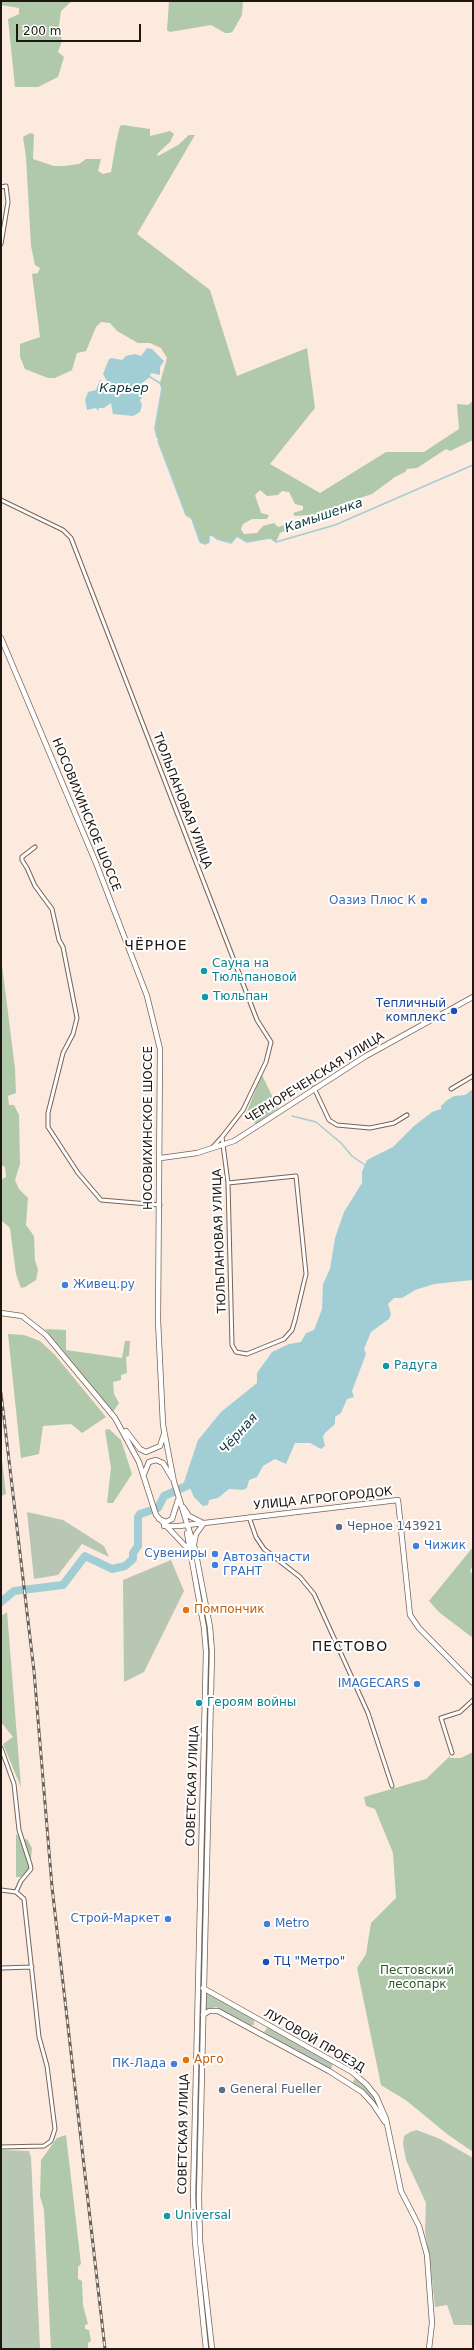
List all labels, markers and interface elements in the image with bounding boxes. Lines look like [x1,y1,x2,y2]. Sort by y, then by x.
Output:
scale bar [18,16,143,42]
text: 200 m [23,24,61,38]
water label: Карьер [99,381,149,397]
water label: Камышенка [283,495,365,537]
street label: ТЮЛЬПАНОВАЯ УЛИЦА [149,731,215,871]
street label: НОСОВИХИНСКОЕ ШОССЕ [49,736,123,894]
place label: Оазиз Плюс К [329,894,416,908]
marker: Оазиз Плюс К [419,896,429,906]
district label: ЧЁРНОЕ [124,938,188,954]
place label: Сауна на Тюльпановой [212,957,297,985]
marker: Сауна на Тюльпановой [199,966,209,976]
place label: Тюльпан [213,990,268,1004]
marker: Тюльпан [200,992,210,1002]
place label: Тепличный комплекс [376,997,446,1025]
marker: Тепличный комплекс [449,1006,459,1016]
street label: ЧЕРНОРЕЧЕНСКАЯ УЛИЦА [243,1029,387,1127]
street label: НОСОВИХИНСКОЕ ШОССЕ [142,1046,156,1210]
street label: ТЮЛЬПАНОВАЯ УЛИЦА [210,1168,230,1314]
place label: Живец.ру [73,1278,135,1292]
marker: Живец.ру [60,1280,70,1290]
place label: Радуга [394,1359,438,1373]
marker: Радуга [381,1361,391,1371]
water label: Чёрная [217,1410,261,1458]
street label: УЛИЦА АГРОГОРОДОК [253,1485,393,1513]
place label: Черное 143921 [347,1520,442,1534]
marker: Черное 143921 [334,1522,344,1532]
place label: Чижик [424,1539,466,1553]
marker: Чижик [411,1541,421,1551]
place label: Сувениры [144,1547,207,1561]
marker: Сувениры [210,1549,220,1559]
place label: Автозапчасти ГРАНТ [223,1551,310,1579]
marker: Автозапчасти ГРАНТ [210,1560,220,1570]
place label: Помпончик [194,1603,265,1617]
marker: Помпончик [181,1605,191,1615]
district label: ПЕСТОВО [312,1639,388,1655]
place label: IMAGECARS [338,1677,409,1691]
marker: IMAGECARS [412,1679,422,1689]
place label: Героям войны [207,1696,296,1710]
marker: Героям войны [194,1698,204,1708]
street label: СОВЕТСКАЯ УЛИЦА [184,1725,202,1847]
place label: Строй-Маркет [71,1912,160,1926]
marker: Строй-Маркет [163,1914,173,1924]
place label: Metro [275,1917,309,1931]
marker: Metro [262,1919,272,1929]
place label: ТЦ "Метро" [274,1955,345,1969]
marker: ТЦ "Метро" [261,1957,271,1967]
park label: Пестовский лесопарк [380,1964,454,1992]
street label: ЛУГОВОЙ ПРОЕЗД [261,2006,367,2076]
place label: Арго [194,2053,223,2067]
marker: Арго [181,2055,191,2065]
place label: ПК-Лада [112,2057,166,2071]
marker: ПК-Лада [169,2059,179,2069]
street label: СОВЕТСКАЯ УЛИЦА [176,2073,192,2195]
place label: General Fueller [230,2083,321,2097]
marker: General Fueller [217,2085,227,2095]
place label: Universal [175,2209,231,2223]
marker: Universal [162,2211,172,2221]

